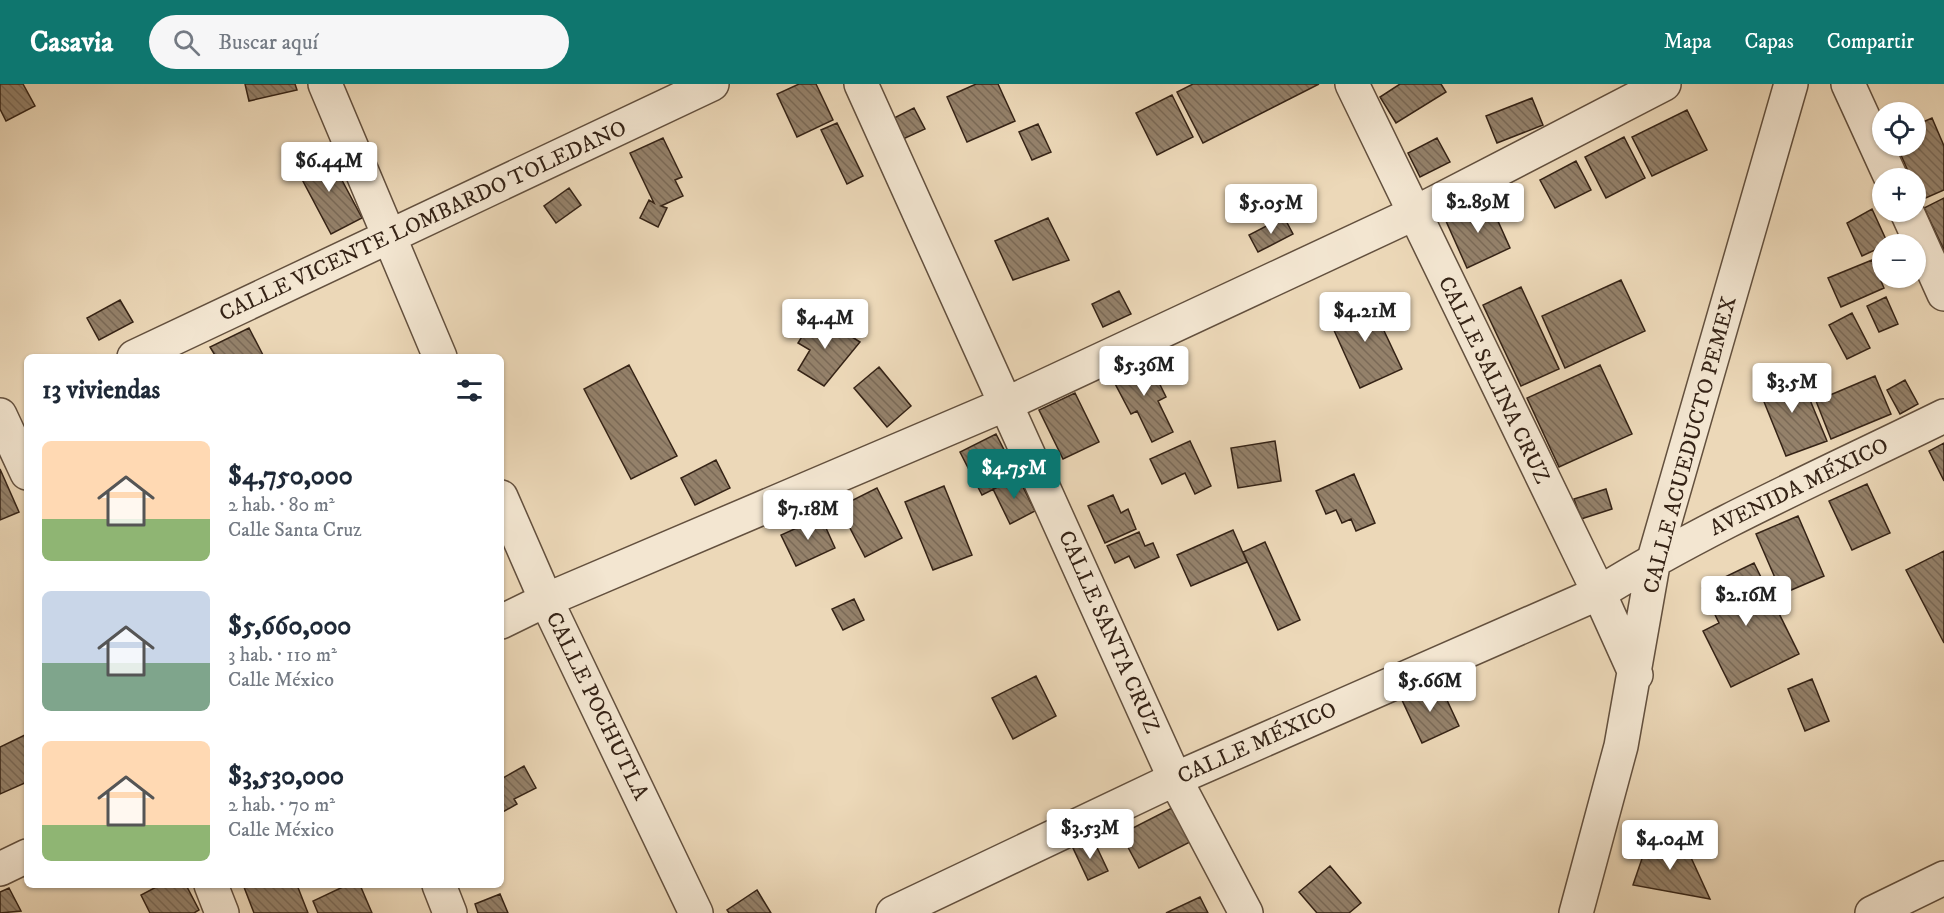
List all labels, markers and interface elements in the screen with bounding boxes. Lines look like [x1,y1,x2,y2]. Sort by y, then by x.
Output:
search box [149,15,569,69]
text: Casavia [30,25,113,60]
icon: search [170,26,203,59]
text: Buscar aquí [218,29,318,56]
text: Mapa [1664,29,1711,55]
text: Capas [1744,29,1794,55]
text: Compartir [1827,29,1914,55]
map controls [1872,102,1926,288]
button: locate [1872,102,1926,156]
street label: CALLE VICENTE LOMBARDO TOLEDANO [215,114,631,328]
pin: $6.44M [280,142,378,193]
text: $6.44M [295,149,363,174]
button: + [1872,168,1926,222]
pin: $2.89M [1429,183,1527,234]
pin: $5.05M [1222,184,1320,235]
text: $2.89M [1446,190,1510,215]
text: $5.05M [1239,191,1303,216]
button: − [1872,234,1926,288]
street label: CALLE SALINA CRUZ [1432,272,1556,488]
pin: $4.21M [1316,292,1414,343]
street label: CALLE ACUEDUCTO PEMEX [1637,293,1743,596]
pin: $4.4M [783,299,867,350]
text: $4.21M [1333,299,1397,324]
text: $4.4M [796,306,854,331]
pin: $5.36M [1095,346,1193,397]
text: $5.36M [1113,353,1175,378]
pin: $3.5M [1750,363,1834,414]
text: $3.5M [1766,370,1818,395]
text: 13 viviendas [42,374,160,407]
icon: filters [453,374,486,407]
street label: AVENIDA MÉXICO [1705,432,1893,542]
pin: $4.75M [965,449,1063,500]
text: $4.75M [981,456,1047,481]
text: $4,750,000 [228,460,353,493]
icon: home [90,465,162,537]
pin: $7.18M [759,490,857,541]
text: 2 hab. · 80 m² [228,493,335,518]
text: $7.18M [777,497,839,522]
text: Calle Santa Cruz [228,518,362,543]
street label: CALLE SANTA CRUZ [1052,526,1166,738]
pin: $2.16M [1697,576,1795,627]
text: $2.16M [1715,583,1777,608]
street label: CALLE POCHUTLA [540,607,655,805]
text: $5,660,000 [228,610,351,643]
icon: home [90,615,162,687]
text: 3 hab. · 110 m² [228,643,337,668]
pin: $5.66M [1381,662,1479,713]
text: Calle México [228,668,334,693]
text: $5.66M [1398,669,1462,694]
street label: CALLE MÉXICO [1173,696,1341,790]
text: $3,530,000 [228,760,344,793]
icon: home [90,765,162,837]
text: 2 hab. · 70 m² [228,793,335,818]
pin: $3.53M [1041,809,1139,860]
text: $3.53M [1061,816,1119,841]
text: Calle México [228,818,334,843]
pin: $4.04M [1621,820,1719,871]
text: $4.04M [1636,827,1704,852]

